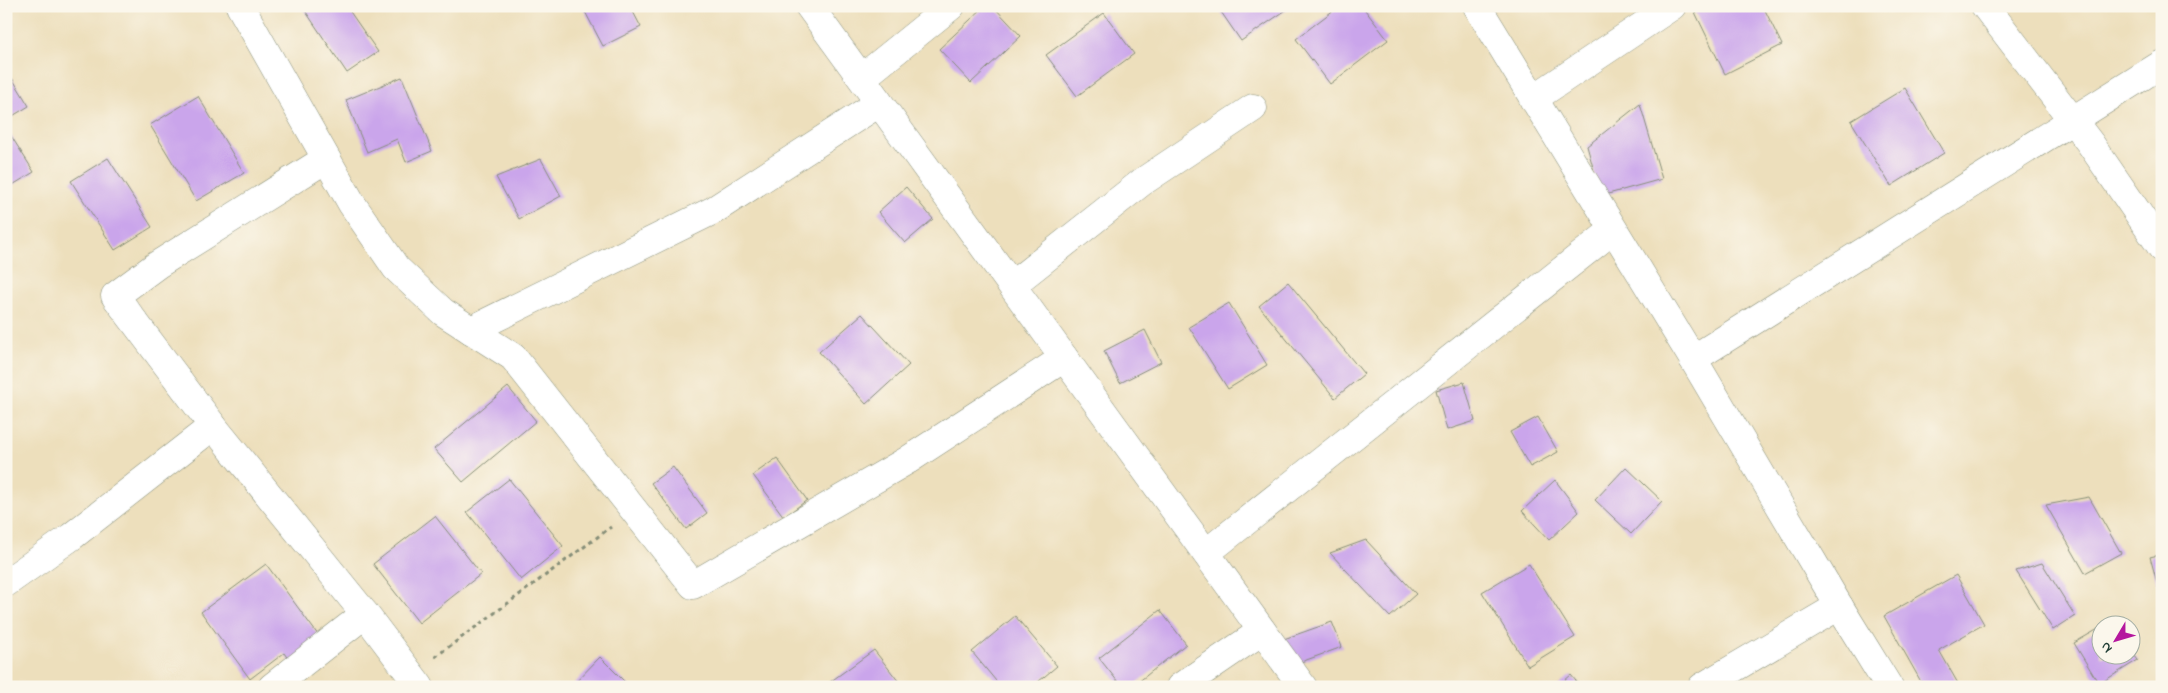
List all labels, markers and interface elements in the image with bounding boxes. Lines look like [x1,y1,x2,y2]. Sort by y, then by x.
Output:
north arrow [2090,616,2140,666]
text: N [2096,637,2118,657]

